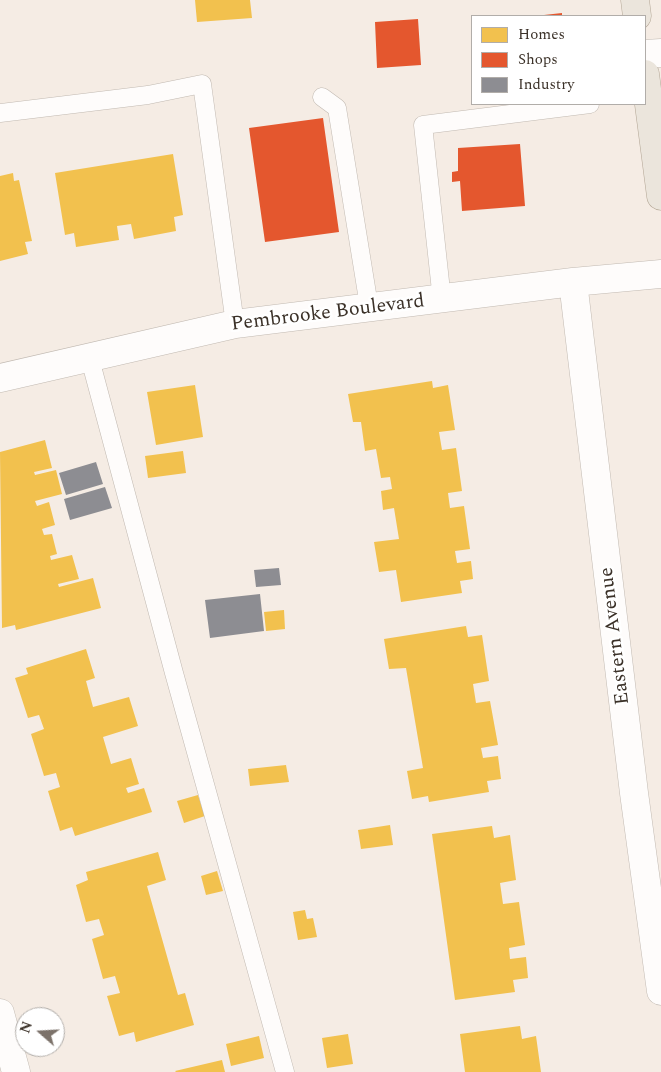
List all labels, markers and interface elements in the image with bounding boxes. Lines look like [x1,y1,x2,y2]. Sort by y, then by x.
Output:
legend [471,15,646,105]
text: Homes [518,23,565,46]
text: Shops [518,48,558,71]
text: Industry [518,73,574,96]
street label: Pembrooke Boulevard [230,290,426,338]
street label: Eastern Avenue [596,566,636,706]
north arrow [15,1007,65,1057]
text: N [15,1018,38,1036]

